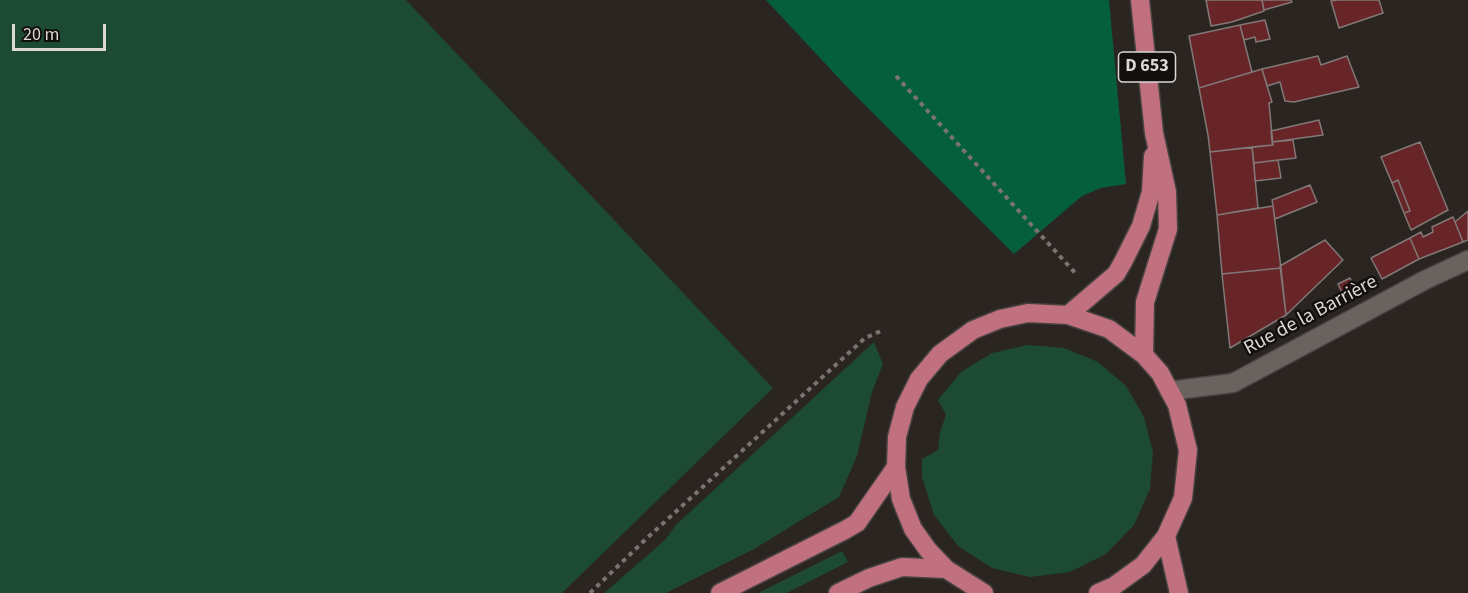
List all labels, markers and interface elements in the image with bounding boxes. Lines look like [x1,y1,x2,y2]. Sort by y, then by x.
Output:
scale bar [15,12,110,50]
text: 20 m [23,22,59,47]
road number: D 653 [1118,52,1176,82]
street label: Rue de la Barrière [1240,271,1382,361]

